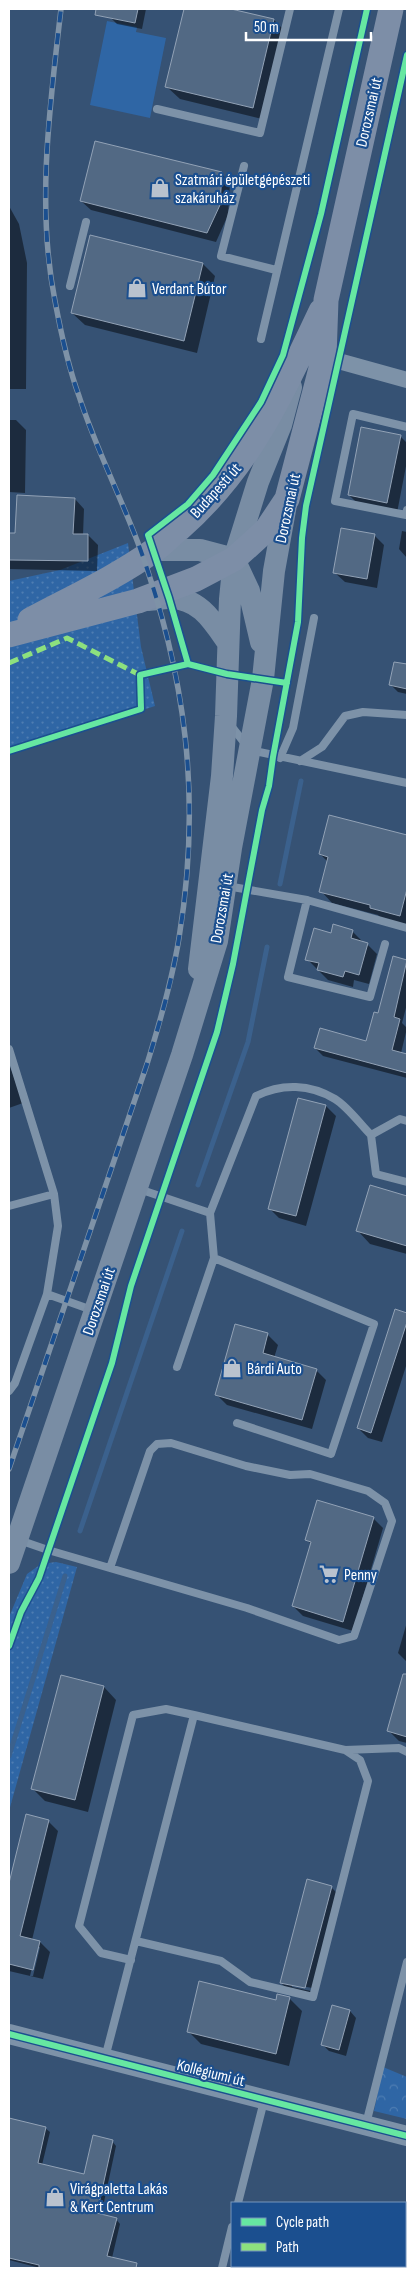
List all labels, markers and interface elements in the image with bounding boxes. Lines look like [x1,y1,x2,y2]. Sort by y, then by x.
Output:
scale bar [246,10,371,42]
text: 50 m [254,18,279,37]
street label: Dorozsmai út [352,76,387,149]
place label: Szatmári épületgépészeti szakáruház [175,171,310,208]
shop icon: Szatmári épületgépészeti szakáruház [149,177,171,199]
shop icon: Verdant Bútor [126,277,148,299]
place label: Verdant Bútor [152,280,227,299]
street label: Budapesti út [186,460,246,522]
street label: Dorozsmai út [272,472,305,545]
street label: Dorozsmai út [207,872,238,945]
street label: Dorozsmai út [79,1265,120,1338]
shop icon: Bárdi Auto [221,1357,243,1379]
place label: Bárdi Auto [247,1360,302,1379]
supermarket icon: Penny [318,1563,340,1585]
place label: Penny [344,1566,377,1585]
street label: Kollégiumi út [175,2056,247,2091]
place label: Virágpaletta Lakás & Kert Centrum [70,2180,168,2217]
shop icon: Virágpaletta Lakás & Kert Centrum [44,2186,66,2208]
legend [231,2202,406,2267]
text: Cycle path [276,2213,329,2232]
text: Path [276,2238,299,2257]

